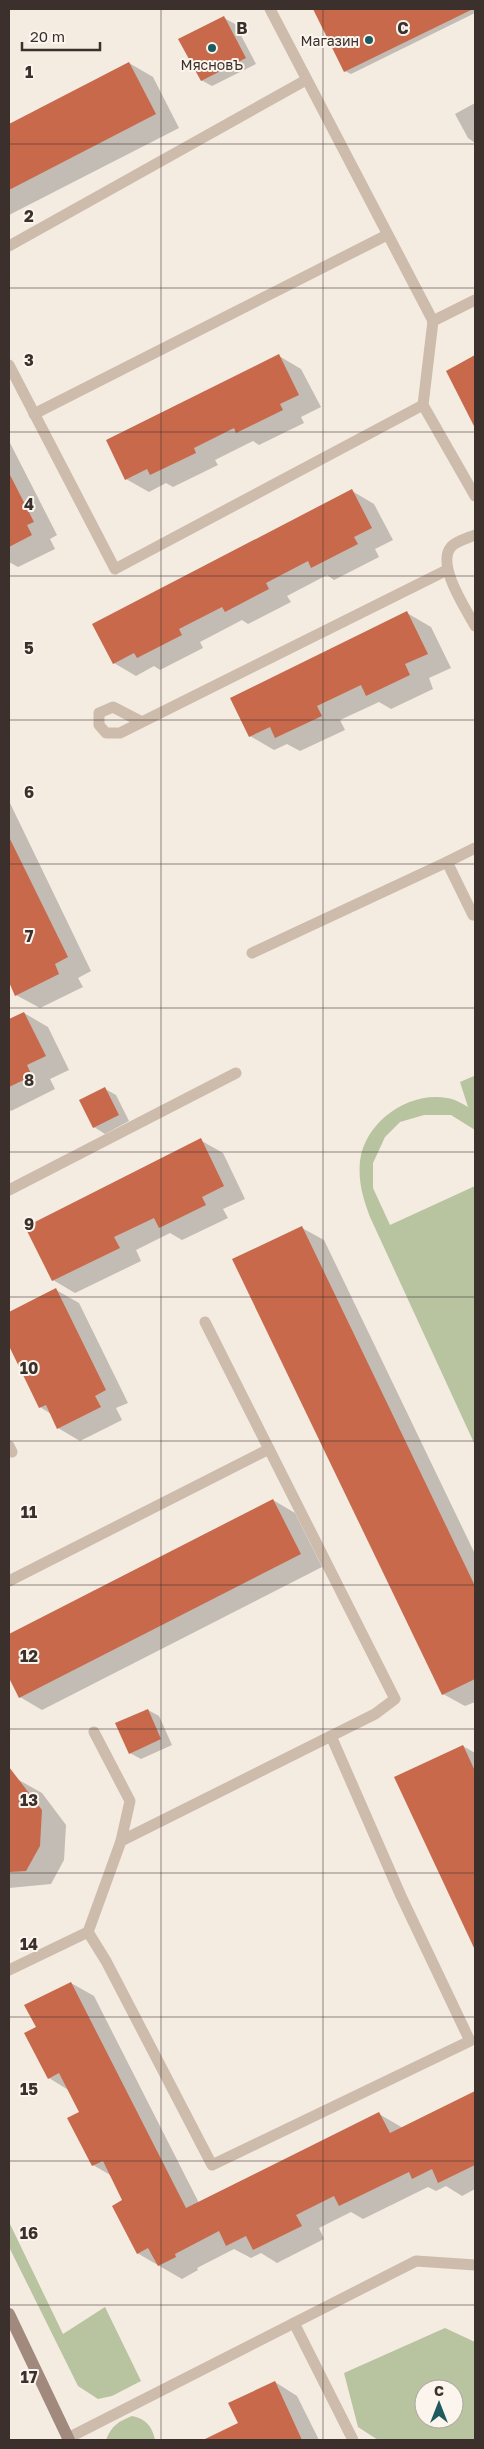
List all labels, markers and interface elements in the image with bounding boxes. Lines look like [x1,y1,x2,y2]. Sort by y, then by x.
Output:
text: B [236,18,248,38]
text: C [397,18,409,38]
scale bar [22,20,100,52]
text: 20 m [30,27,65,45]
place label: Магазин [301,32,359,49]
marker: Магазин [363,34,375,46]
marker: МясновЪ [206,42,218,54]
place label: МясновЪ [181,56,243,73]
text: 1 [25,62,33,82]
text: 2 [24,206,34,226]
text: 3 [24,350,34,370]
text: 4 [24,494,34,514]
text: 5 [24,638,34,658]
text: 6 [24,782,34,802]
text: 7 [25,926,34,946]
text: 8 [24,1070,34,1090]
text: 9 [24,1214,34,1234]
text: 10 [20,1358,38,1378]
text: 11 [21,1502,37,1522]
text: 12 [20,1646,38,1666]
text: 13 [20,1790,38,1810]
text: 14 [20,1934,38,1954]
text: 15 [20,2079,38,2099]
text: 16 [20,2223,38,2243]
text: 17 [21,2367,38,2387]
north arrow [414,2379,464,2429]
text: С [434,2382,444,2399]

